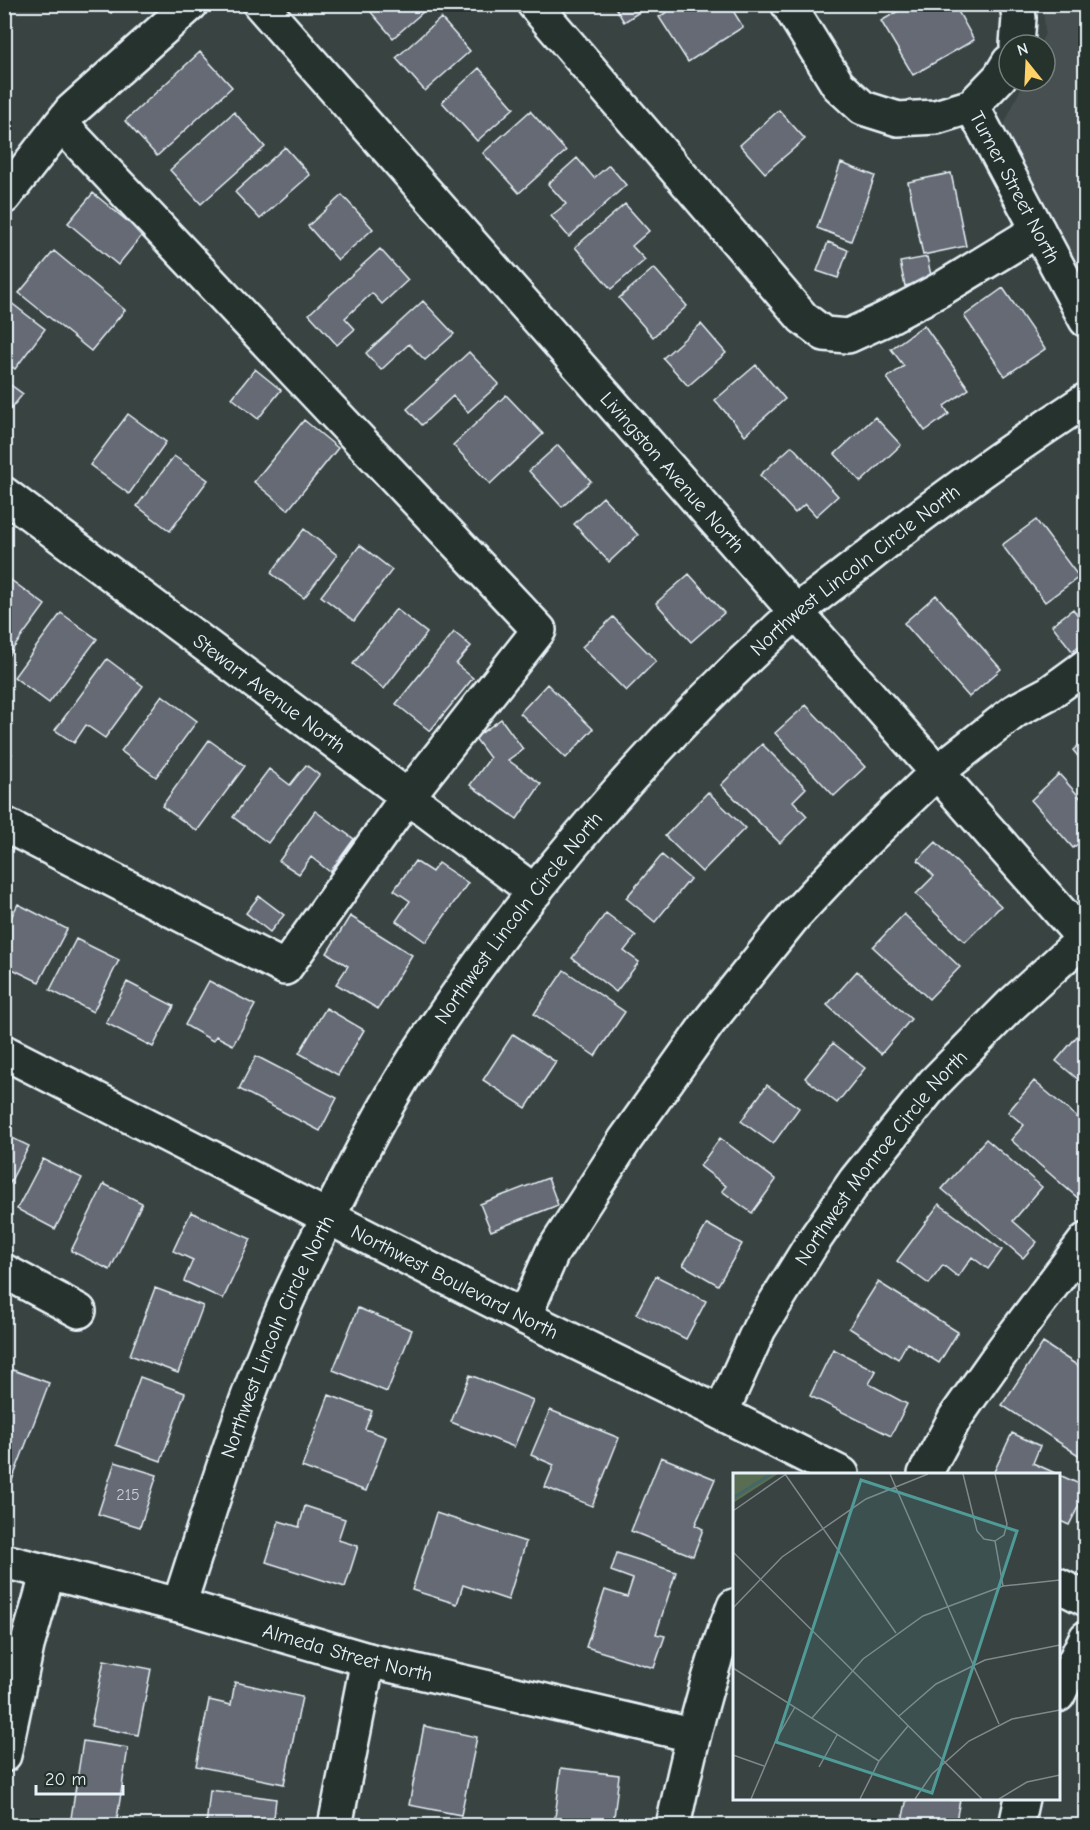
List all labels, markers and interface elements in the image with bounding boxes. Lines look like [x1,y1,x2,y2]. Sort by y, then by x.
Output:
north arrow [997,33,1057,93]
text: N [1015,40,1030,60]
street label: Turner Street North [965,107,1065,267]
street label: Livingston Avenue North [596,387,750,557]
street label: Northwest Lincoln Circle North [745,479,964,660]
street label: Stewart Avenue North [189,629,350,758]
street label: Northwest Lincoln Circle North [429,807,607,1028]
street label: Northwest Monroe Circle North [790,1045,972,1269]
street label: Northwest Lincoln Circle North [216,1211,339,1461]
street label: Northwest Boulevard North [347,1219,562,1344]
inset map [733,1473,1060,1800]
house number: 215 [116,1486,140,1504]
street label: Almeda Street North [260,1619,435,1686]
scale bar [36,1758,123,1796]
text: 20 m [45,1769,86,1790]

